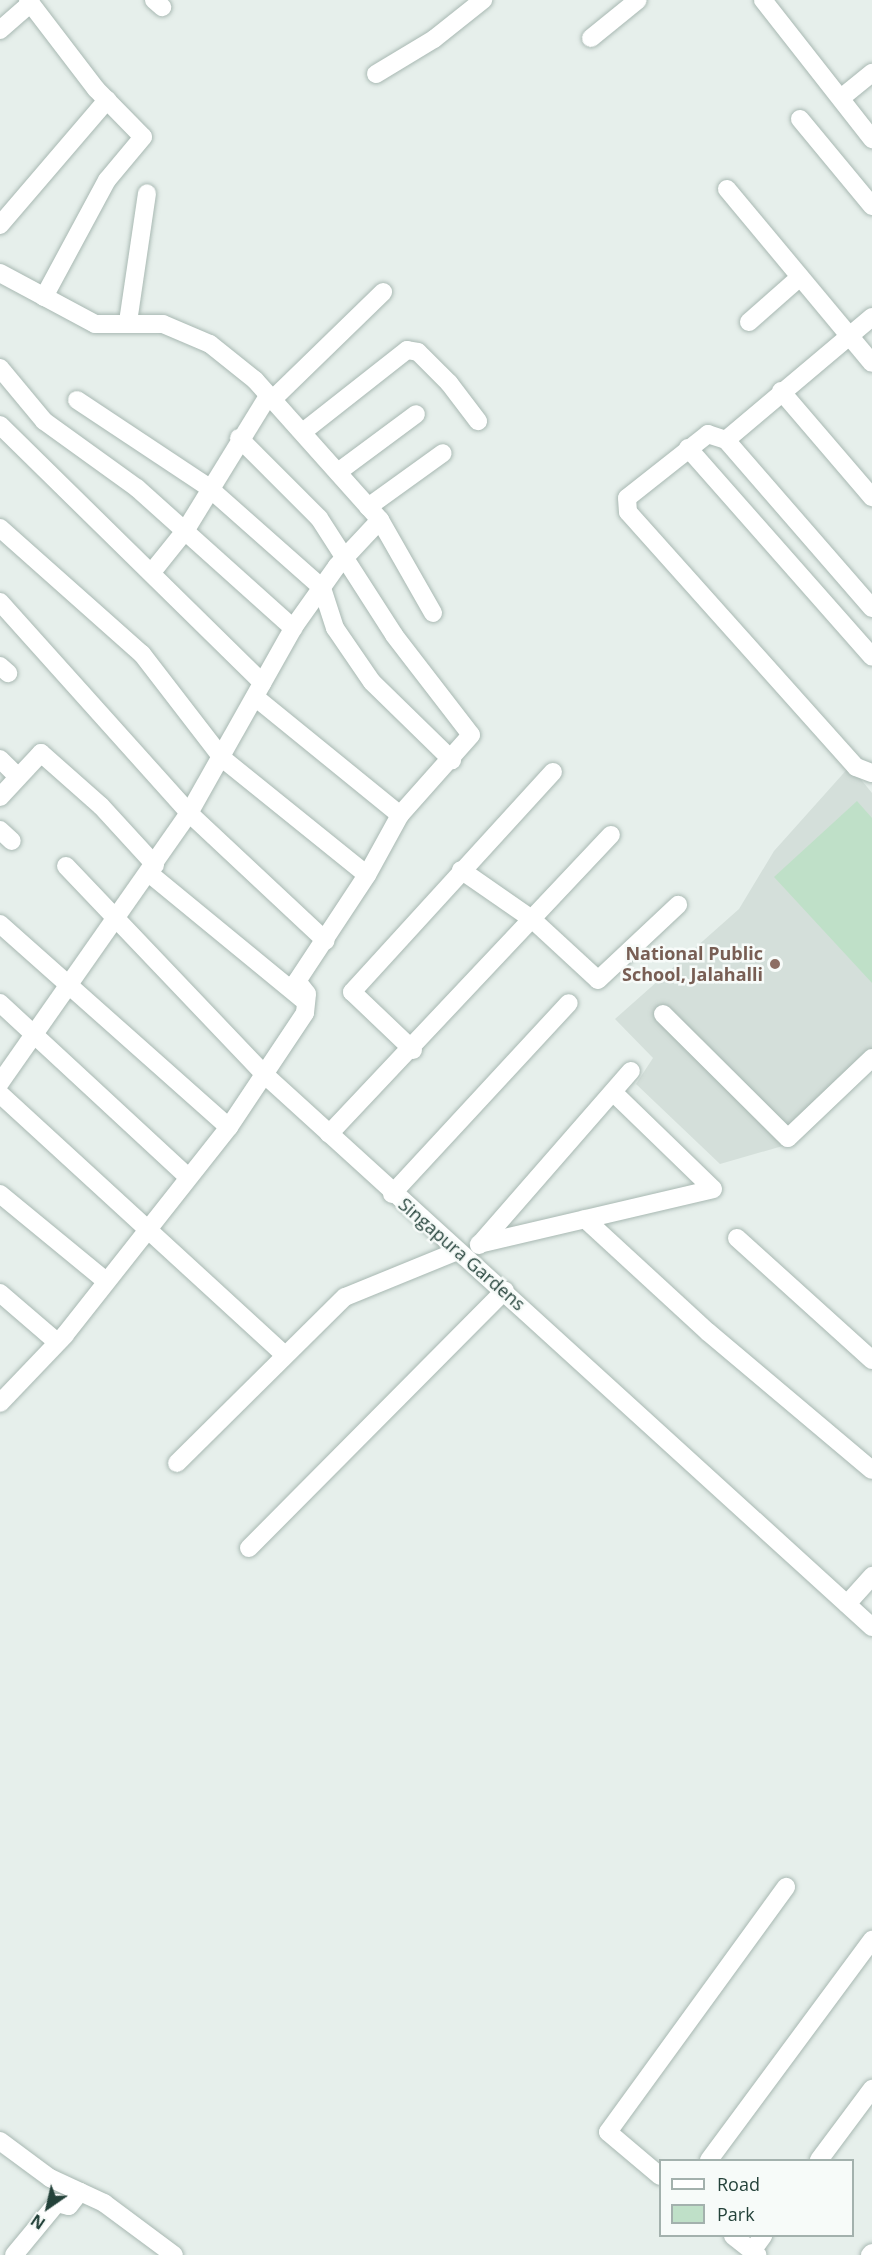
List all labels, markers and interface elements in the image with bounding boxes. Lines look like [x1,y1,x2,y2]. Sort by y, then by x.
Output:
place label: National Public School, Jalahalli [622,943,763,986]
marker: National Public School, Jalahalli [768,957,782,971]
street label: Singapura Gardens [394,1193,530,1315]
legend [659,2159,854,2237]
text: Road [717,2172,760,2196]
north arrow [18,2177,78,2237]
text: Park [717,2202,755,2226]
text: N [26,2209,49,2235]

